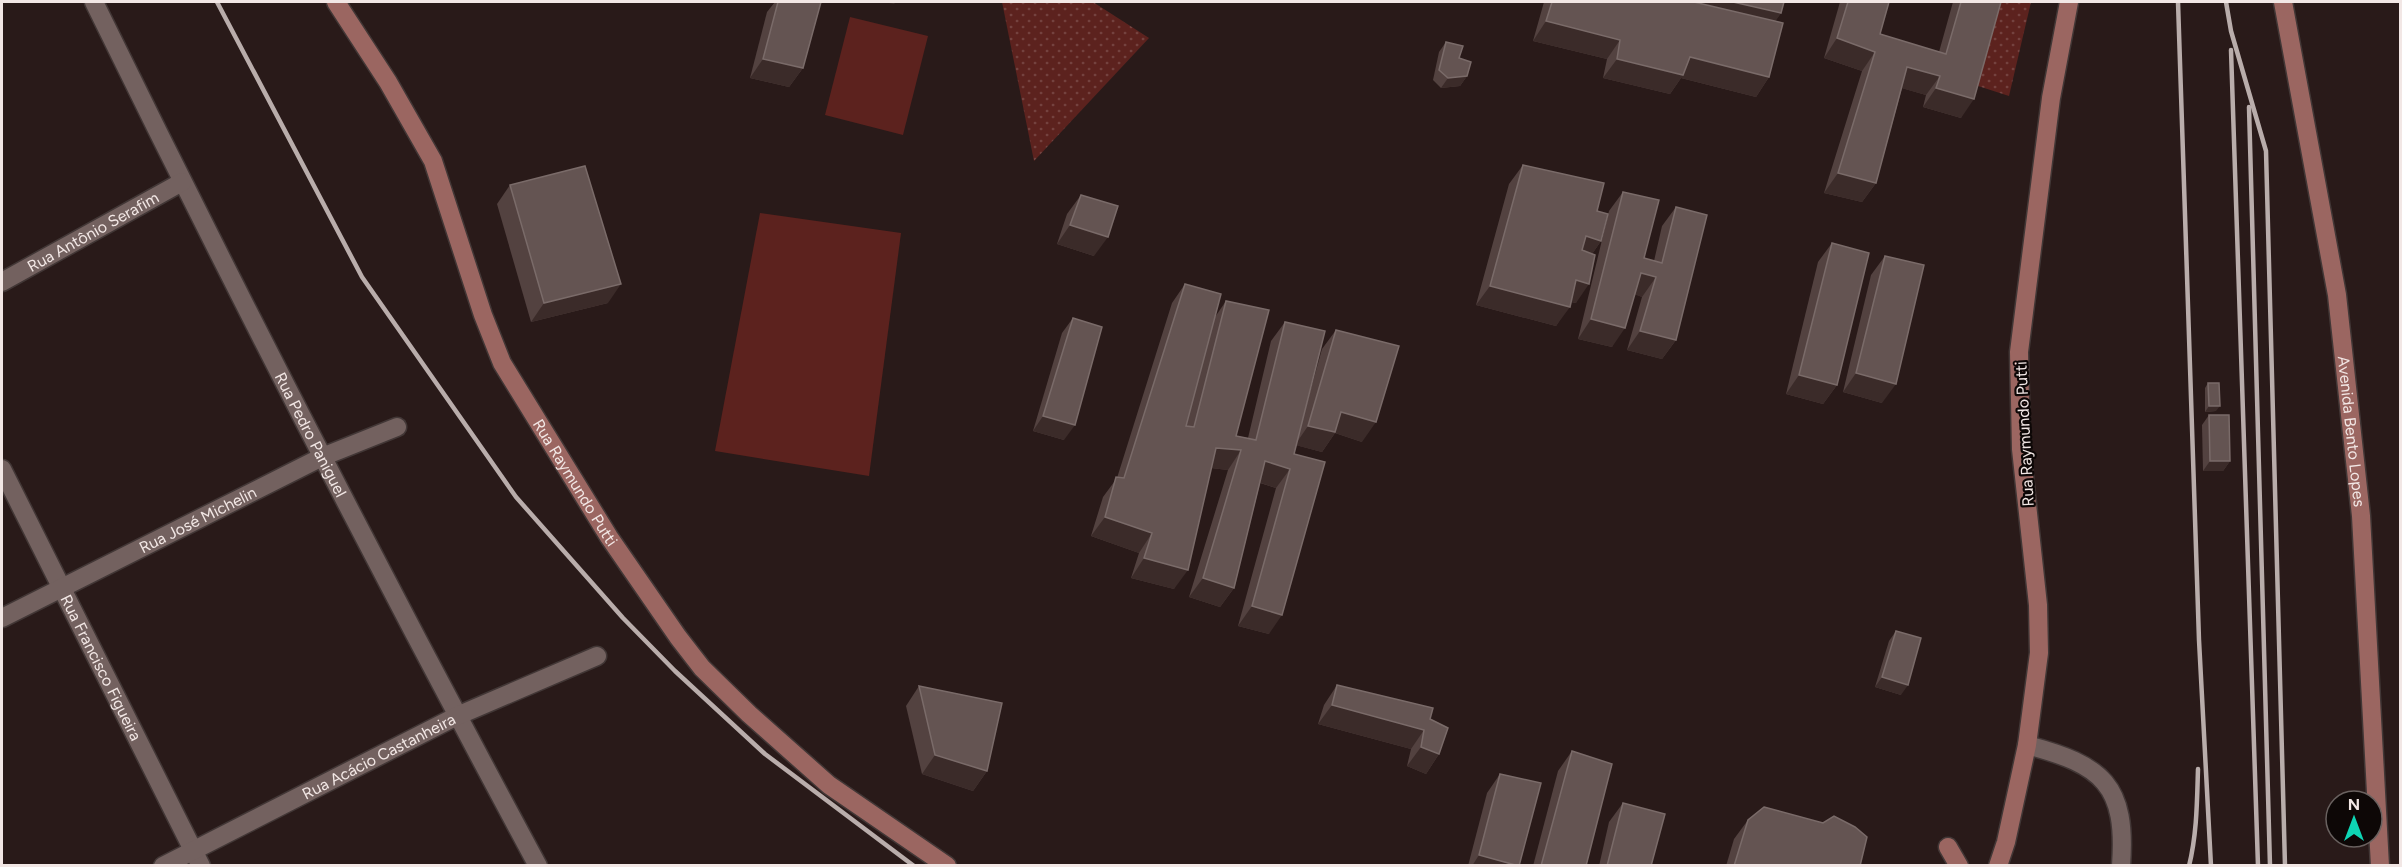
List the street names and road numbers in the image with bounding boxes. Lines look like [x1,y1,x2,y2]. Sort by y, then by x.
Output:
street label: Rua Antônio Serafim [24,188,162,276]
street label: Avenida Bento Lopes [2334,355,2369,508]
street label: Rua Raymundo Putti [2011,361,2038,507]
street label: Rua Pedro Paniguel [271,369,351,500]
street label: Rua Raymundo Putti [529,416,621,550]
street label: Rua José Michelin [136,483,260,557]
street label: Rua Francisco Figueira [57,592,146,744]
street label: Rua Acácio Castanheira [299,709,459,803]

